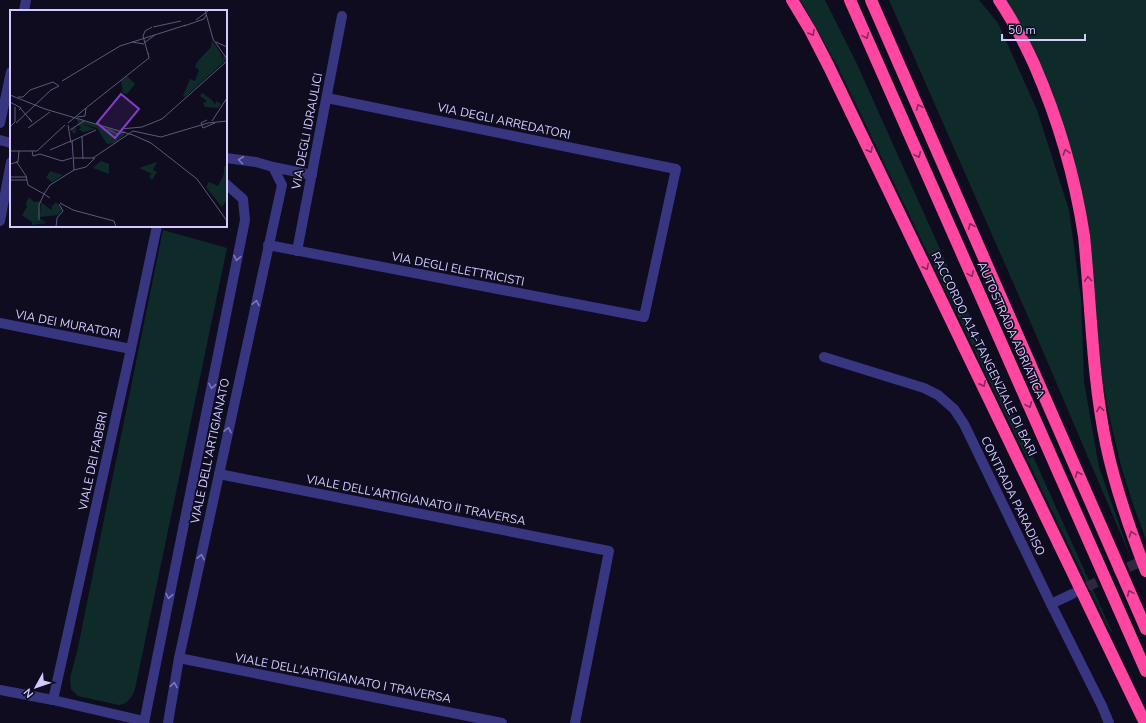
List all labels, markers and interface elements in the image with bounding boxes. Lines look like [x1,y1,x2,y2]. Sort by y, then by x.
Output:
inset map [10,10,227,227]
scale bar [1002,16,1085,42]
text: 50 m [1008,22,1036,38]
one-way arrow [807,29,814,36]
one-way arrow [861,31,869,39]
street label: VIA DEGLI IDRAULICI [288,71,326,192]
street label: VIA DEGLI ARREDATORI [435,99,572,143]
one-way arrow [915,104,923,111]
one-way arrow [865,145,873,153]
one-way arrow [1062,148,1071,155]
one-way arrow [914,151,922,158]
one-way arrow [238,155,244,164]
one-way arrow [968,223,976,230]
street label: VIA DEGLI ELETTRICISTI [389,248,526,290]
street label: RACCORDO A14-TANGENZIALE DI BARI [927,249,1041,459]
one-way arrow [234,255,242,262]
street label: AUTOSTRADA ADRIATICA [973,259,1049,401]
one-way arrow [921,262,929,270]
one-way arrow [966,270,974,277]
one-way arrow [1084,276,1093,282]
one-way arrow [251,300,259,306]
street label: VIA DEI MURATORI [13,306,122,342]
street label: VIALE DELL'ARTIGIANATO [187,377,233,526]
one-way arrow [978,380,985,387]
one-way arrow [208,383,216,389]
one-way arrow [1024,401,1032,409]
one-way arrow [1096,406,1105,412]
street label: VIALE DEI FABBRI [74,410,111,513]
one-way arrow [224,427,232,433]
street label: CONTRADA PARADISO [977,434,1049,558]
one-way arrow [1075,470,1083,477]
street label: VIALE DELL'ARTIGIANATO II TRAVERSA [304,471,527,529]
one-way arrow [1129,531,1137,538]
one-way arrow [196,554,204,560]
one-way arrow [1127,589,1135,596]
one-way arrow [166,592,174,599]
street label: VIALE DELL'ARTIGIANATO I TRAVERSA [232,649,453,707]
north arrow [16,667,56,707]
one-way arrow [169,681,178,688]
text: N [20,685,37,701]

